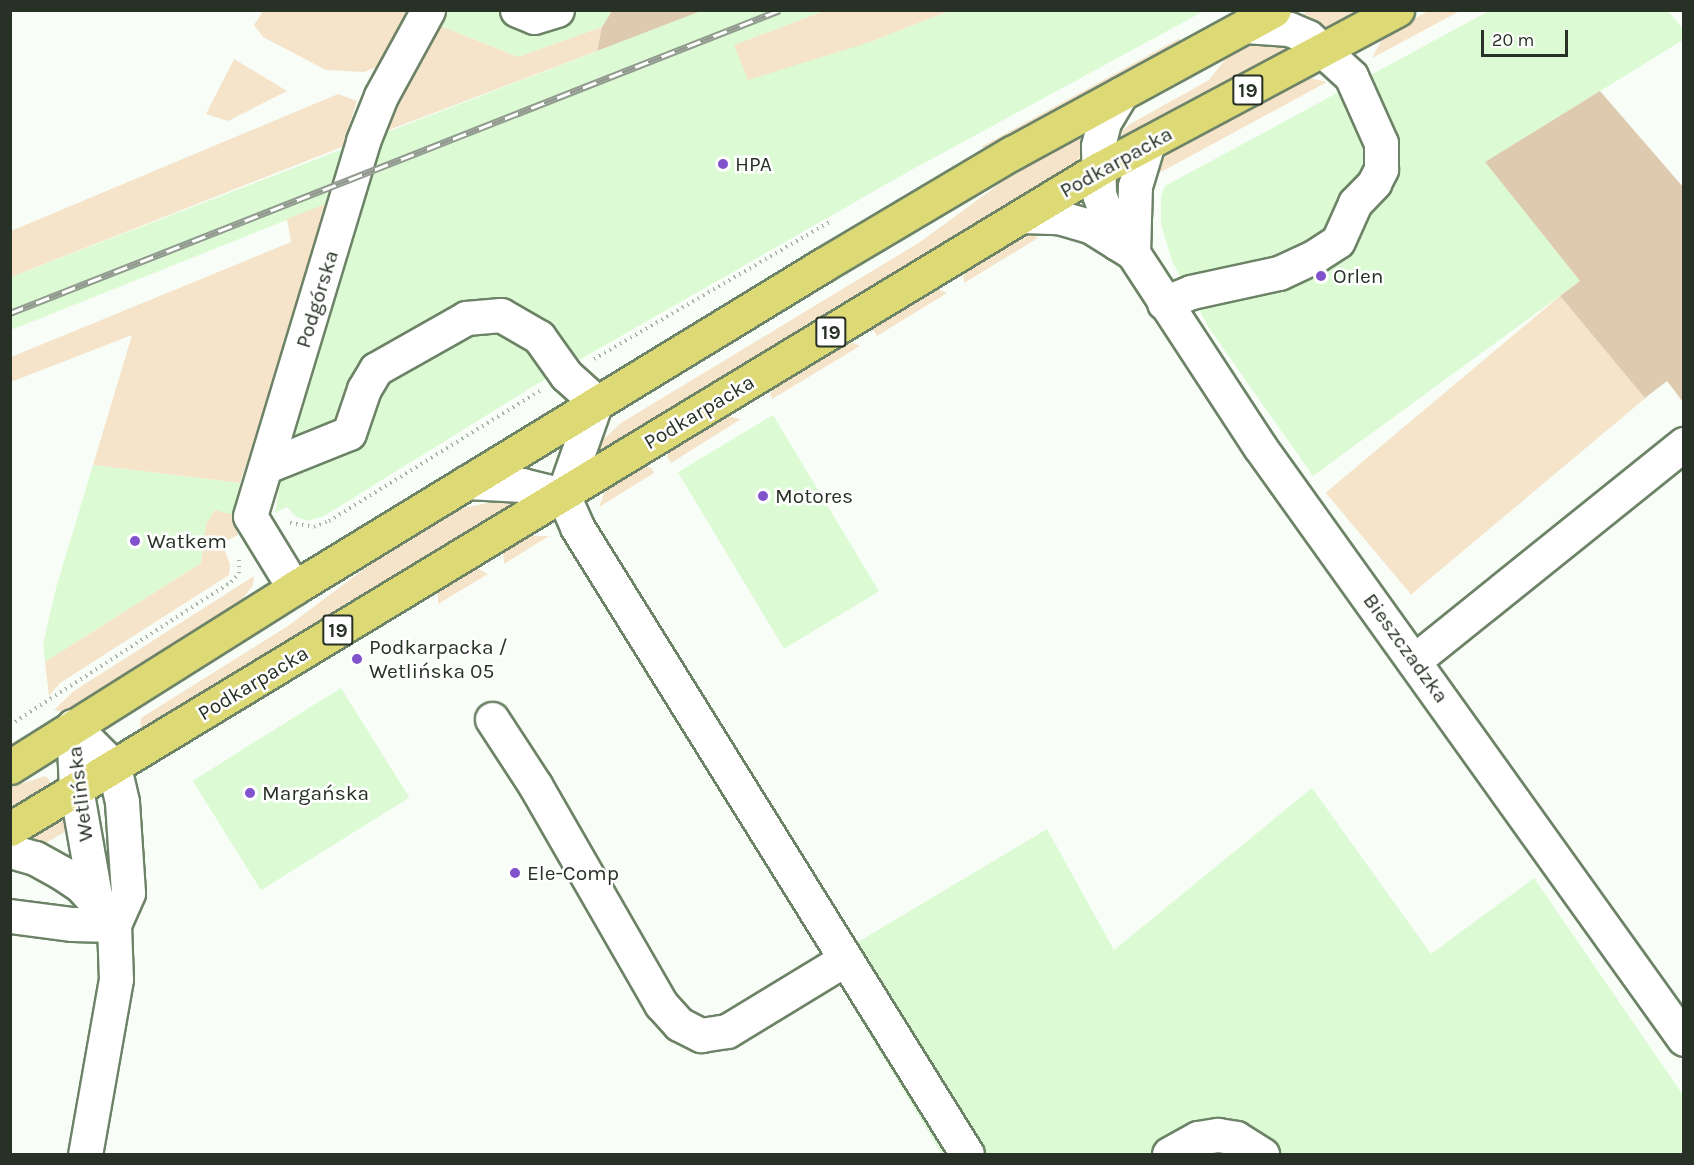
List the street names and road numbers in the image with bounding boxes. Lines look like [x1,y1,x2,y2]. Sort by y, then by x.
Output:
road number: 19 [1232,73,1264,107]
street label: Podkarpacka [1055,121,1177,203]
street label: Podgórska [290,247,344,351]
road number: 19 [814,315,848,349]
street label: Podkarpacka [639,369,759,455]
street label: Bieszczadzka [1358,588,1454,708]
road number: 19 [322,613,354,647]
street label: Podkarpacka [193,640,313,726]
street label: Wetlińska [62,745,98,843]

